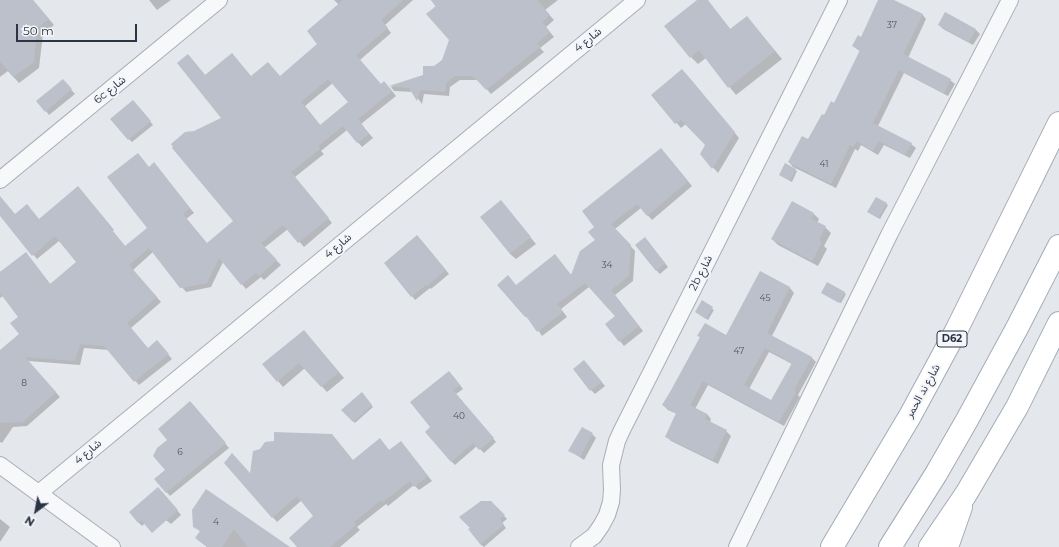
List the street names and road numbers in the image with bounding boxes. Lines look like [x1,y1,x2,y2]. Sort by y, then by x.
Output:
street label: شارع 4 [572,25,604,55]
street label: 6c شارع [91,73,129,107]
street label: شارع 4 [322,231,354,261]
street label: 2b شارع [686,253,716,293]
road number: D62 [937,331,967,347]
street label: شارع ند الحمر [903,362,943,420]
street label: شارع 4 [72,437,104,467]

